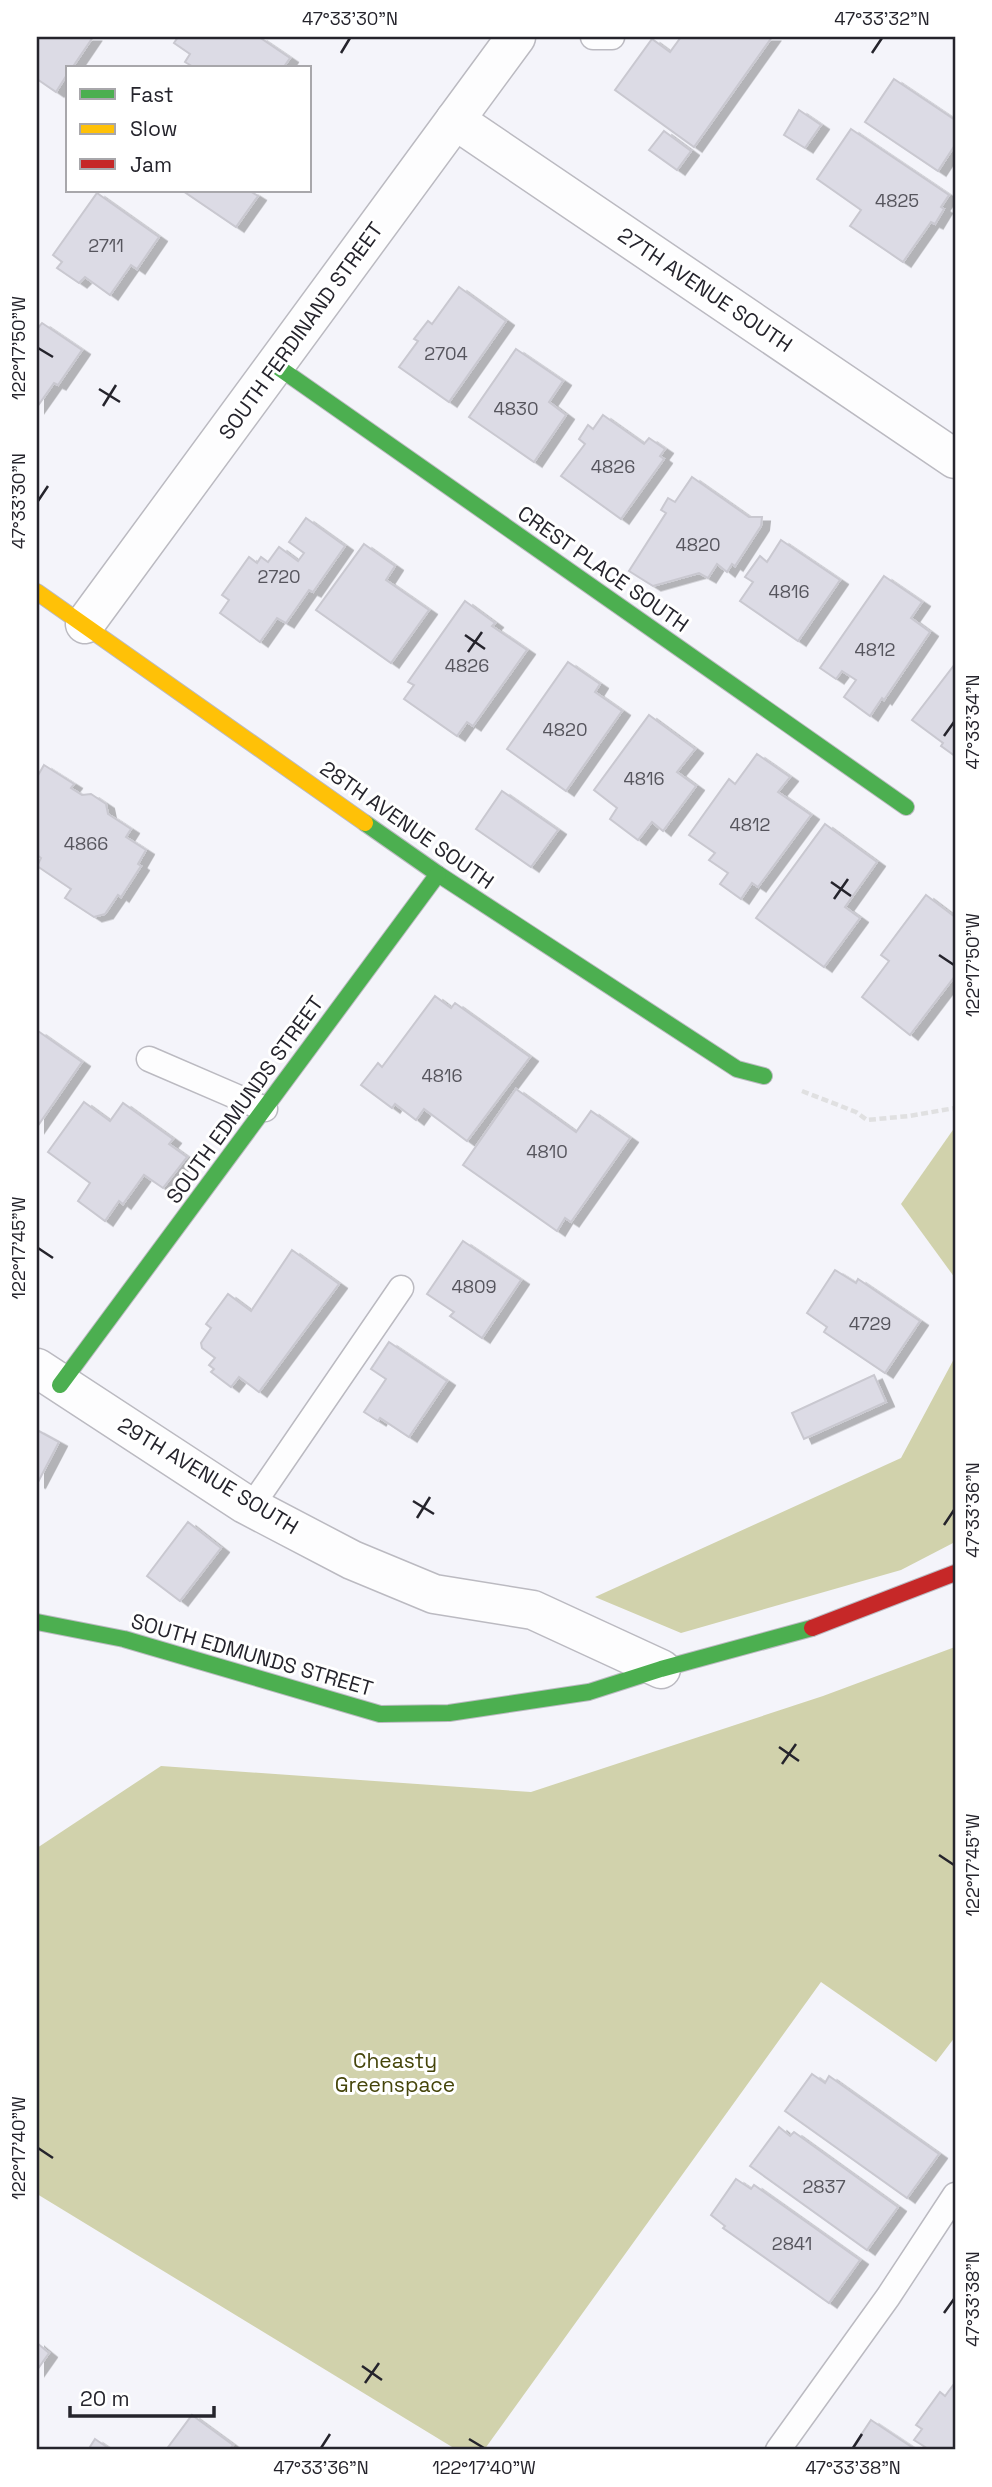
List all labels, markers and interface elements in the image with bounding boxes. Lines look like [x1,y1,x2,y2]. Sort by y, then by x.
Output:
text: 47°33'30"N [302,7,398,30]
text: 47°33'32"N [834,7,930,30]
legend [66,66,312,192]
text: Fast [130,81,174,108]
text: Slow [130,115,178,142]
text: Jam [130,151,172,178]
house number: 4825 [875,189,919,212]
street label: SOUTH FERDINAND STREET [213,217,389,445]
street label: 27TH AVENUE SOUTH [613,221,798,358]
house number: 2711 [88,234,124,257]
text: 122°17'50"W [7,296,30,400]
house number: 2704 [424,342,468,365]
house number: 4830 [494,397,538,420]
text: 47°33'30"N [7,453,30,549]
house number: 4826 [591,455,635,478]
street label: CREST PLACE SOUTH [512,499,694,638]
house number: 4820 [676,533,720,556]
house number: 2720 [257,565,301,588]
house number: 4816 [768,580,810,603]
house number: 4812 [855,638,895,661]
house number: 4826 [445,654,489,677]
text: 47°33'34"N [961,674,984,770]
house number: 4820 [543,718,587,741]
street label: 28TH AVENUE SOUTH [315,754,499,895]
house number: 4816 [623,767,665,790]
house number: 4812 [730,813,770,836]
house number: 4866 [64,832,108,855]
text: 122°17'50"W [961,913,984,1017]
street label: SOUTH EDMUNDS STREET [160,991,329,1209]
house number: 4816 [421,1064,463,1087]
house number: 4810 [526,1140,568,1163]
text: 122°17'45"W [7,1196,30,1299]
house number: 4809 [451,1275,497,1298]
house number: 4729 [849,1312,891,1335]
street label: 29TH AVENUE SOUTH [113,1411,303,1540]
text: 47°33'36"N [961,1462,984,1558]
street label: SOUTH EDMUNDS STREET [128,1607,376,1702]
text: 122°17'45"W [961,1813,984,1916]
park label: Cheasty Greenspace [335,2047,455,2098]
text: 122°17'40"W [7,2096,30,2200]
house number: 2837 [802,2175,846,2198]
house number: 2841 [772,2232,812,2255]
text: 47°33'38"N [961,2251,984,2347]
scale bar [70,2375,214,2419]
text: 20 m [80,2385,130,2412]
text: 47°33'36"N [273,2456,369,2479]
text: 122°17'40"W [432,2456,536,2479]
text: 47°33'38"N [805,2456,901,2479]

